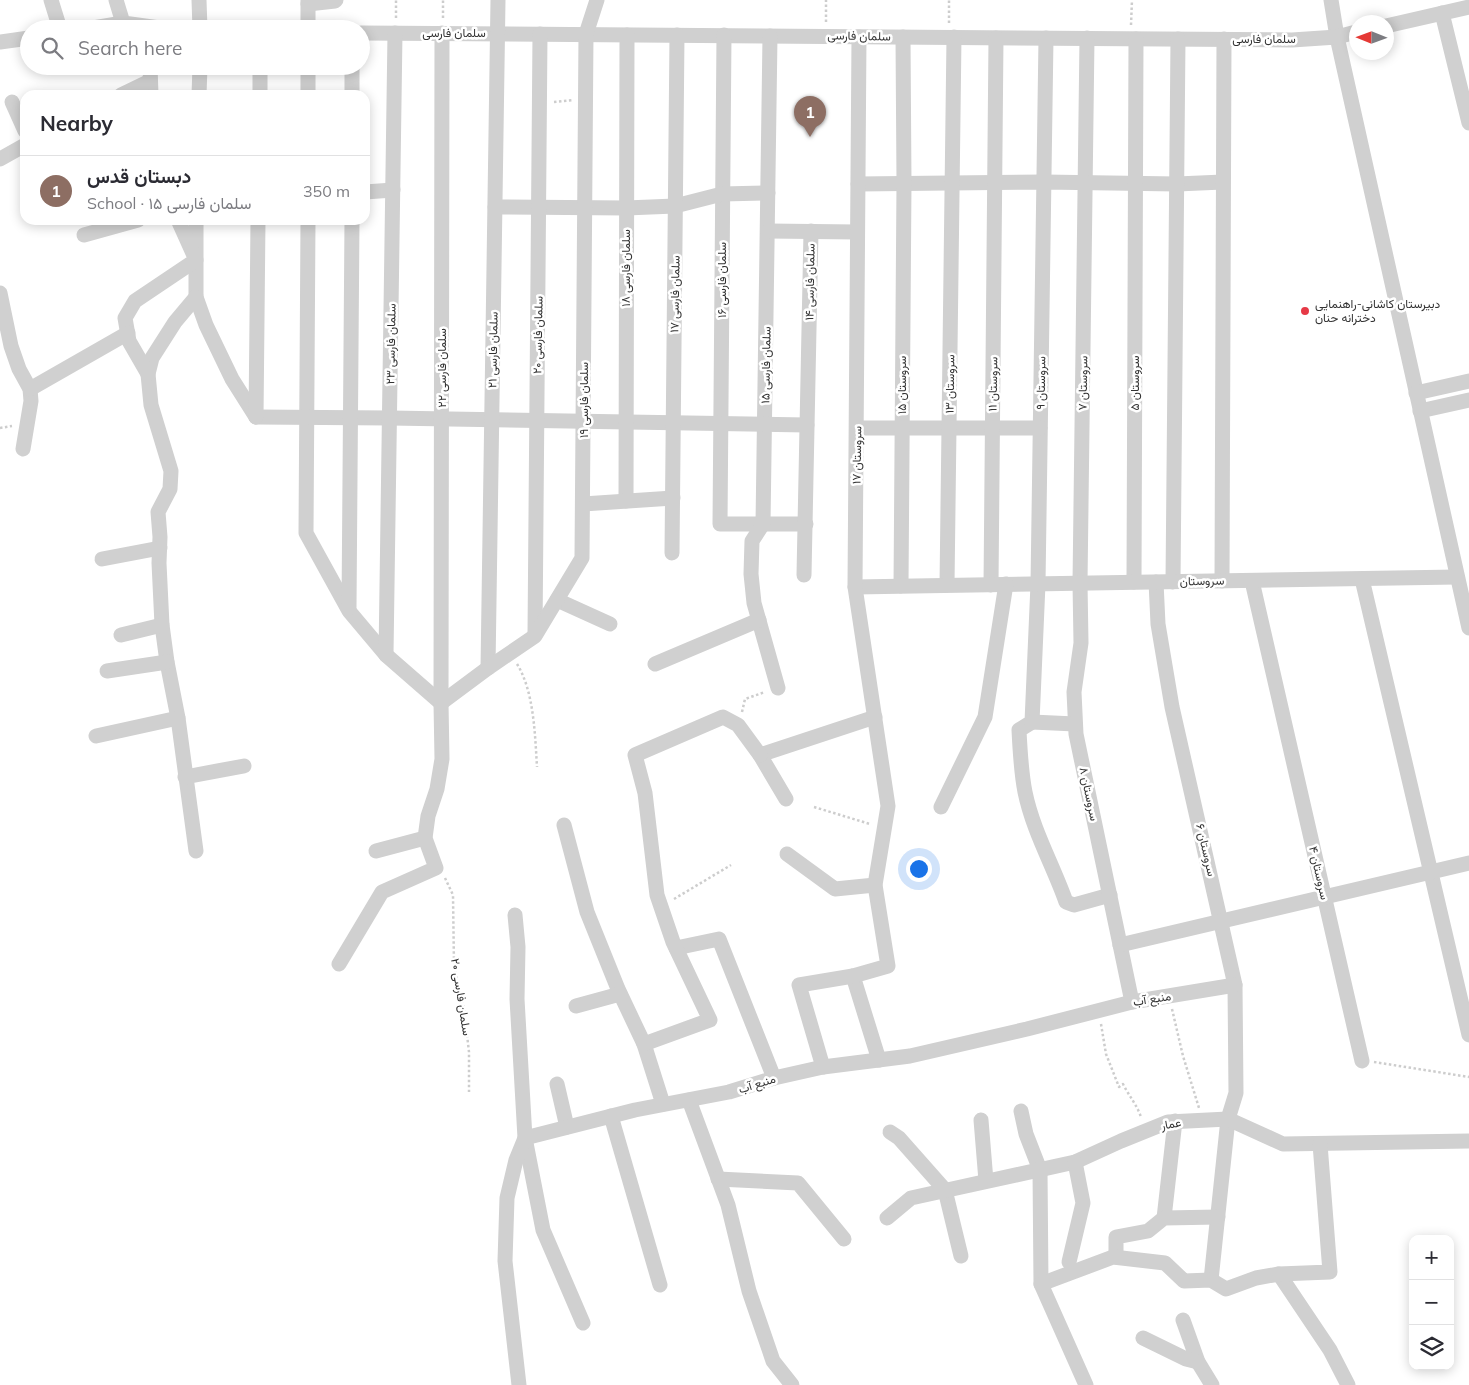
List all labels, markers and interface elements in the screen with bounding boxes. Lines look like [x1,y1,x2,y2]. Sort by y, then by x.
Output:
north arrow [1349,15,1394,60]
search box [20,20,370,75]
street label: سلمان فارسی [422,25,486,41]
street label: سلمان فارسی [827,27,891,45]
street label: سلمان فارسی [1232,31,1296,47]
icon: search [38,34,66,62]
text: Search here [78,36,182,60]
pin: 1 [794,96,826,137]
text: Nearby [40,110,113,136]
text: دبستان قدس [87,164,191,188]
text: 1 [51,181,61,201]
text: 350 m [303,181,350,201]
text: School · سلمان فارسی ۱۵ [87,193,251,213]
street label: سلمان فارسی ۱۸ [618,229,634,307]
street label: سلمان فارسی ۱۶ [714,242,730,318]
street label: سلمان فارسی ۱۴ [801,243,819,321]
street label: سلمان فارسی ۱۷ [666,255,684,333]
street label: سلمان فارسی ۲۰ [529,296,547,374]
place label: دبیرستان کاشانی-راهنمایی دخترانه حنان [1315,296,1441,326]
street label: سلمان فارسی ۲۳ [382,303,400,385]
marker: دبیرستان کاشانی-راهنمایی دخترانه حنان [1299,305,1311,317]
street label: سلمان فارسی ۲۱ [484,312,502,388]
street label: سلمان فارسی ۱۵ [757,326,775,404]
street label: سلمان فارسی ۲۲ [434,328,450,408]
street label: سروستان ۱۳ [941,354,959,414]
street label: سروستان ۷ [1075,355,1091,411]
street label: سروستان ۱۵ [894,356,910,414]
street label: سروستان ۹ [1033,356,1049,410]
street label: سروستان ۵ [1127,356,1143,410]
street label: سروستان ۱۱ [985,357,1001,411]
street label: سلمان فارسی ۱۹ [576,362,592,438]
street label: سروستان ۱۷ [848,426,866,484]
street label: سروستان [1180,573,1224,589]
street label: سروستان ۸ [1075,766,1103,822]
street label: سروستان ۶ [1192,822,1220,878]
street label: سروستان ۴ [1305,845,1333,901]
your location [906,856,932,882]
street label: سلمان فارسی ۲۰ [447,957,475,1037]
street label: منبع آب [1132,988,1172,1011]
street label: منبع آب [736,1071,778,1098]
street label: عمار [1159,1114,1182,1134]
map controls [1409,1235,1454,1370]
button: + [1409,1235,1454,1280]
button: − [1409,1280,1454,1325]
button: layers [1409,1325,1454,1370]

